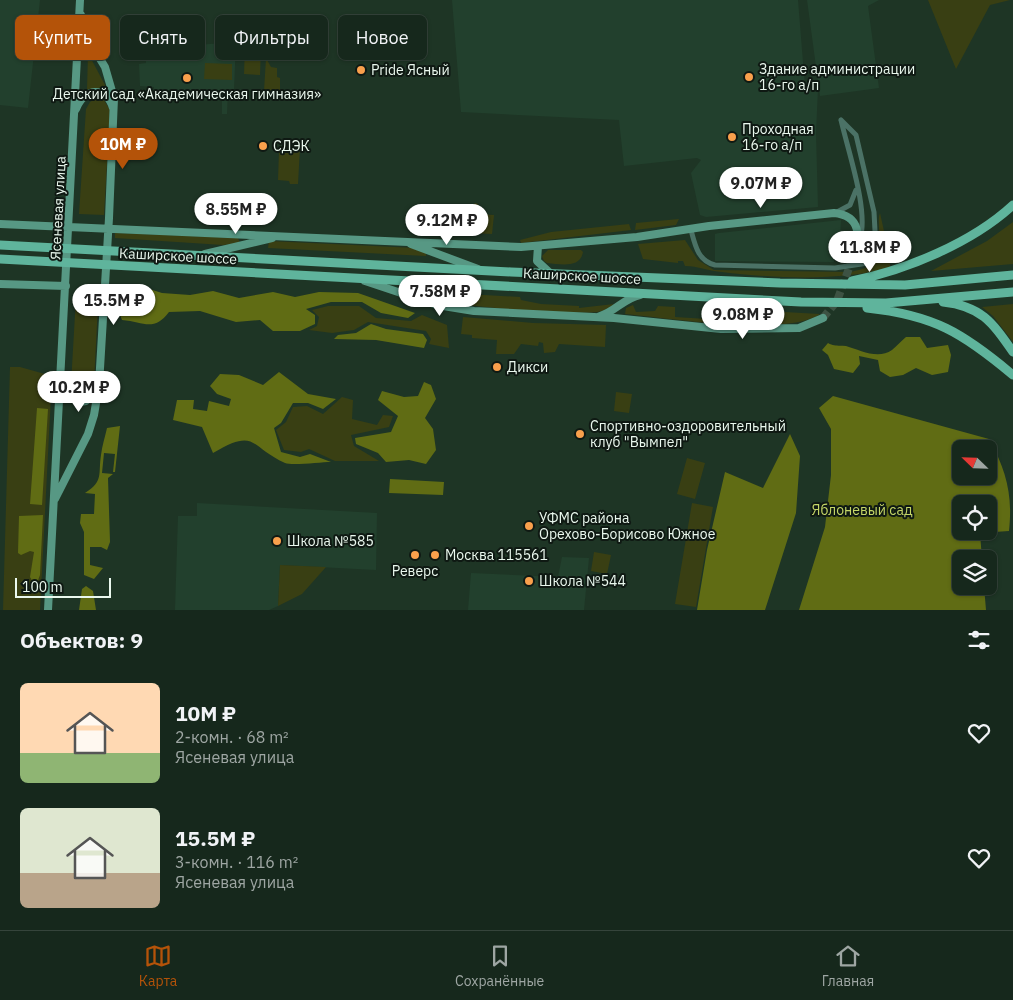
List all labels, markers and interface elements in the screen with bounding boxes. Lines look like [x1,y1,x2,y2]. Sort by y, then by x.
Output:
chip: Купить [15,15,110,60]
chip: Снять [120,15,205,60]
chip: Фильтры [215,15,328,60]
chip: Новое [338,15,427,60]
place label: Здание администрации 16-го а/п [759,60,915,94]
place label: Pride Ясный [371,61,450,79]
marker: Pride Ясный [355,64,367,76]
marker: Здание администрации 16-го а/п [743,71,755,83]
marker: Детский сад «Академическая гимназия» [181,72,193,84]
place label: Детский сад «Академическая гимназия» [53,85,321,103]
place label: Проходная 16-го а/п [742,120,814,154]
pin: 10M ₽ [88,128,158,170]
marker: Проходная 16-го а/п [726,131,738,143]
text: 10M ₽ [100,134,146,154]
place label: СДЭК [273,137,310,155]
marker: СДЭК [257,140,269,152]
street label: Ясеневая улица [46,155,70,261]
pin: 9.07M ₽ [715,166,807,209]
text: 9.07M ₽ [730,173,792,193]
pin: 8.55M ₽ [190,192,282,235]
text: 8.55M ₽ [205,199,267,219]
pin: 9.12M ₽ [401,204,493,246]
text: 9.12M ₽ [416,210,478,230]
pin: 11.8M ₽ [824,230,916,273]
text: 11.8M ₽ [839,237,901,257]
street label: Каширское шоссе [119,244,238,268]
street label: Каширское шоссе [523,264,642,288]
pin: 7.58M ₽ [394,274,486,317]
text: 7.58M ₽ [409,281,471,301]
pin: 15.5M ₽ [68,284,160,326]
text: 15.5M ₽ [83,290,145,310]
pin: 9.08M ₽ [697,298,789,340]
text: 9.08M ₽ [712,304,774,324]
place label: Дикси [507,358,548,376]
marker: Дикси [491,361,503,373]
pin: 10.2M ₽ [33,370,125,413]
text: 10.2M ₽ [48,377,110,397]
place label: Спортивно-оздоровительный клуб "Вымпел" [590,417,786,451]
marker: Спортивно-оздоровительный клуб "Вымпел" [574,428,586,440]
north arrow [952,440,998,485]
map controls [952,440,997,595]
button: locate [952,495,997,540]
park label: Яблоневый сад [811,501,913,519]
place label: УФМС района Орехово-Борисово Южное [539,509,716,543]
marker: УФМС района Орехово-Борисово Южное [523,520,535,532]
place label: Школа №585 [287,532,374,550]
marker: Школа №585 [271,535,283,547]
place label: Москва 115561 [445,546,548,564]
marker: Реверс [409,549,421,561]
marker: Москва 115561 [429,549,441,561]
button: layers [952,550,997,595]
place label: Реверс [392,562,438,580]
place label: Школа №544 [539,572,626,590]
scale bar [15,575,111,598]
marker: Школа №544 [523,575,535,587]
text: 100 m [22,578,63,596]
text: Объектов: 9 [20,626,143,654]
icon: filters [965,626,993,654]
text: 10M ₽ [175,699,236,727]
icon: home [60,703,120,763]
icon: heart [965,719,993,747]
text: 2-комн. · 68 m² [175,727,289,747]
text: Ясеневая улица [175,747,294,767]
text: 15.5M ₽ [175,824,255,852]
icon: home [60,828,120,888]
icon: heart [965,844,993,872]
text: 3-комн. · 116 m² [175,852,298,872]
text: Ясеневая улица [175,872,294,892]
tab: Карта [139,942,177,990]
tab: Сохранённые [455,942,544,990]
tab: Главная [822,942,874,990]

